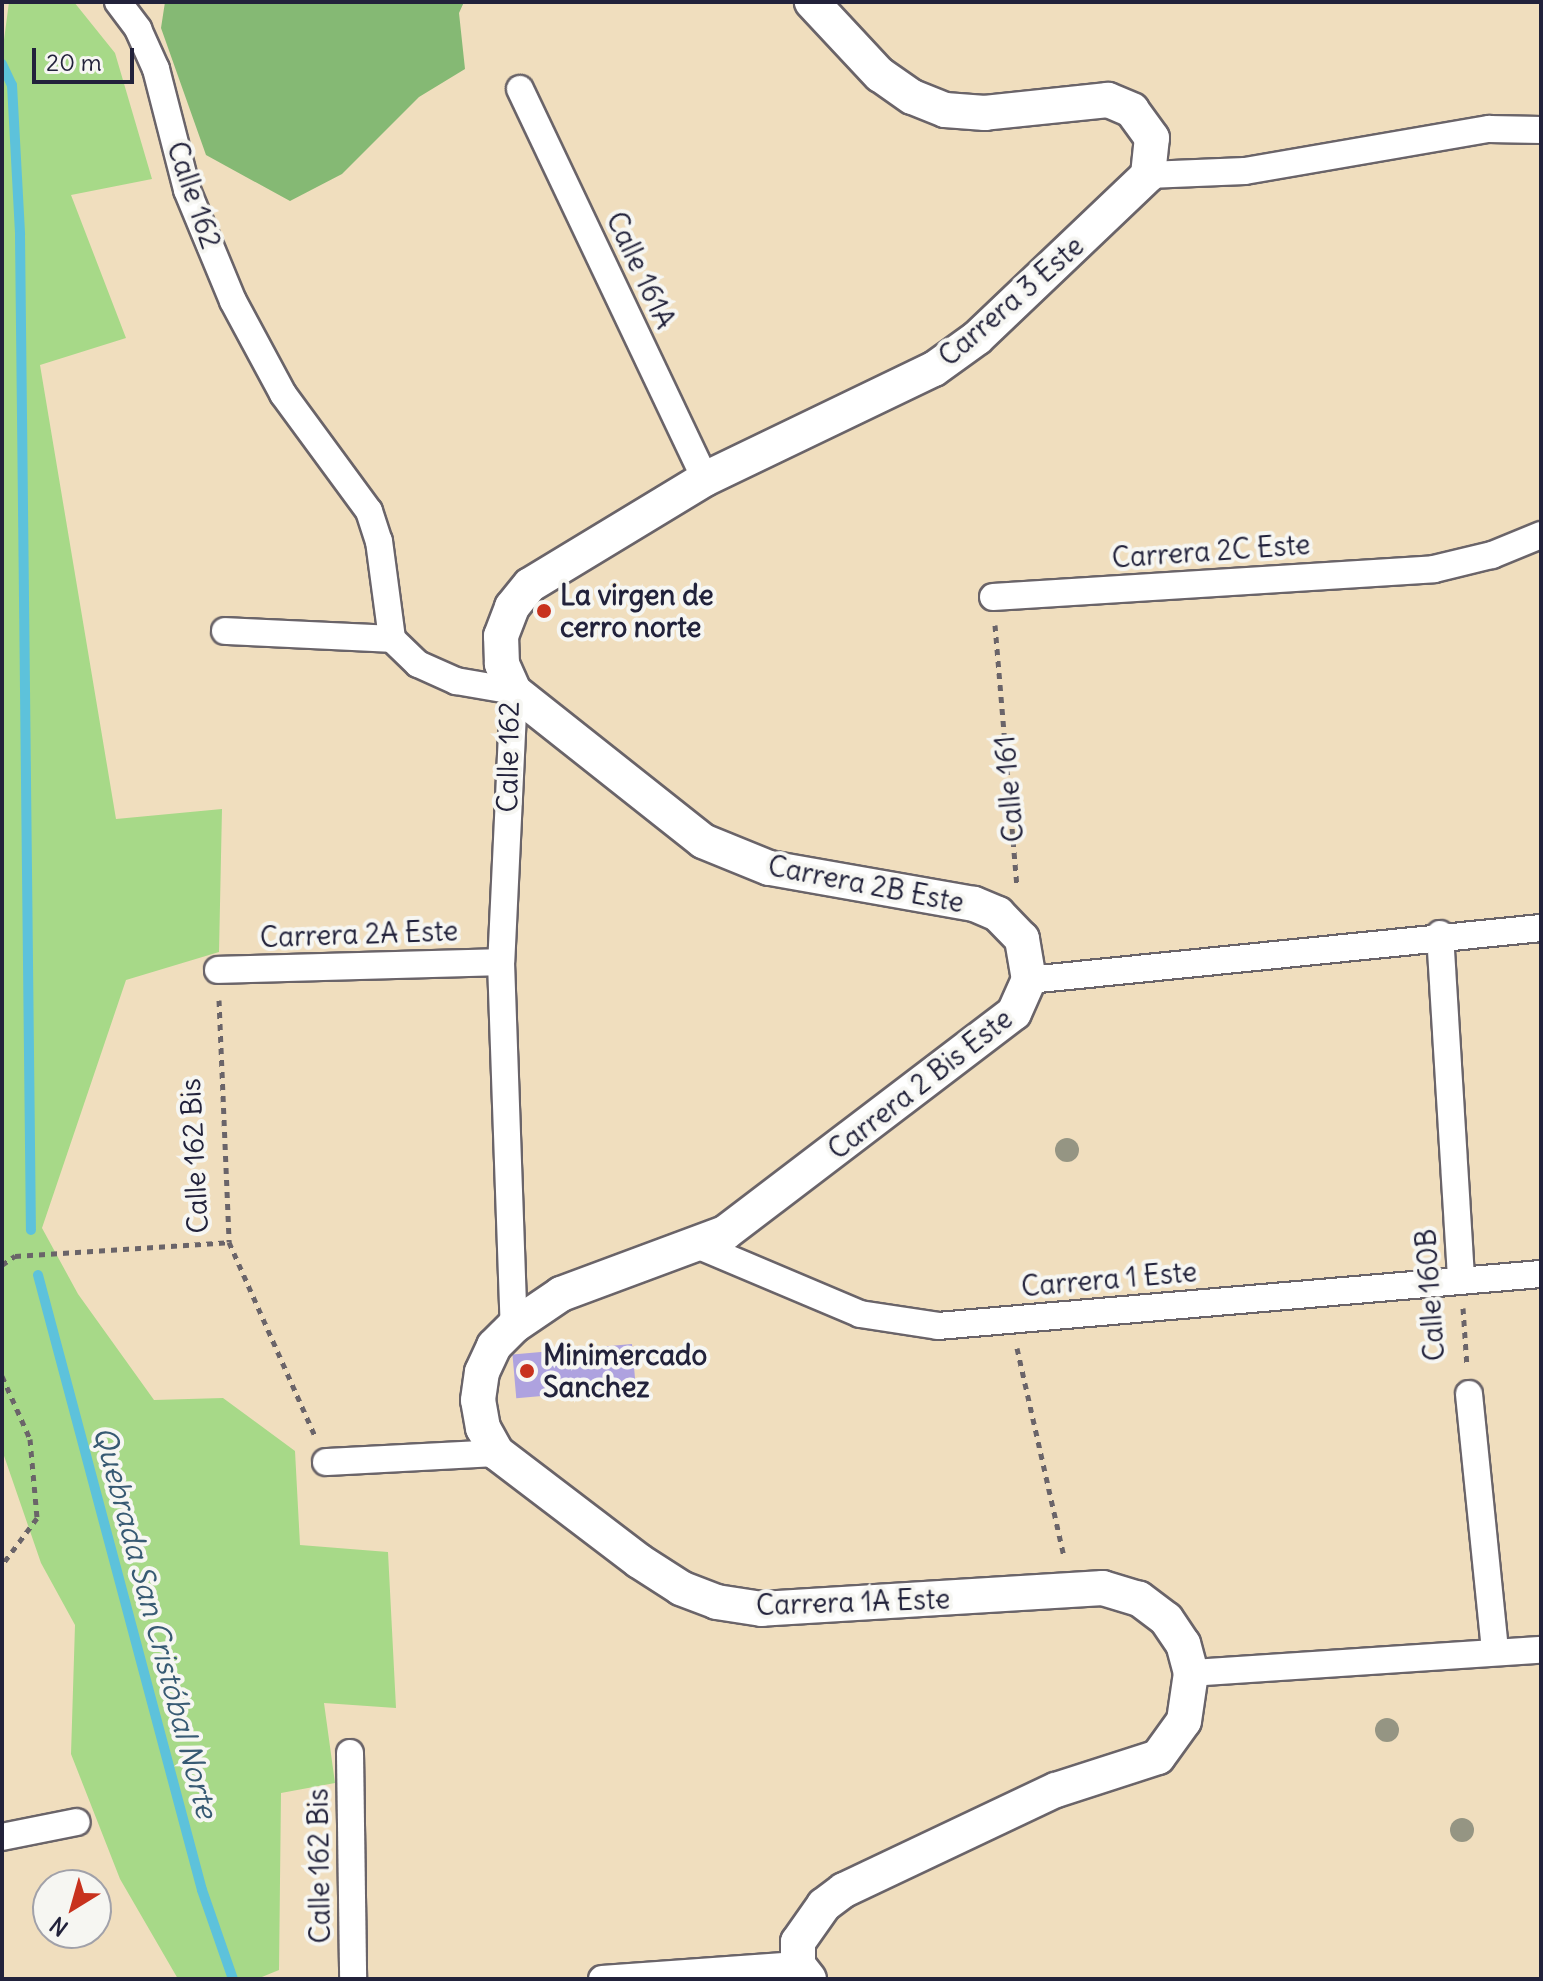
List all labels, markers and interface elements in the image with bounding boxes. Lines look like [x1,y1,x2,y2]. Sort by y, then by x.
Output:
scale bar [36,32,138,82]
text: 20 m [46,47,102,77]
street label: Calle 162 [160,137,228,253]
street label: Calle 161A [599,206,683,334]
street label: Carrera 3 Este [932,229,1090,373]
street label: Carrera 2C Este [1111,527,1311,575]
place label: La virgen de cerro norte [560,578,714,644]
marker: La virgen de cerro norte [535,602,553,620]
street label: Calle 162 [490,701,526,813]
street label: Calle 161 [988,734,1030,844]
street label: Carrera 2B Este [765,849,967,919]
street label: Carrera 2A Este [259,914,459,954]
street label: Carrera 2 Bis Este [821,1002,1019,1166]
street label: Calle 162 Bis [173,1078,215,1234]
street label: Calle 160B [1409,1228,1451,1362]
street label: Carrera 1 Este [1020,1255,1198,1303]
place label: Minimercado Sanchez [543,1338,707,1404]
marker: Minimercado Sanchez [518,1362,536,1380]
water label: Quebrada San Cristóbal Norte [86,1422,226,1822]
street label: Carrera 1A Este [755,1582,951,1622]
street label: Calle 162 Bis [301,1788,337,1944]
north arrow [32,1869,112,1949]
text: N [44,1911,73,1942]

